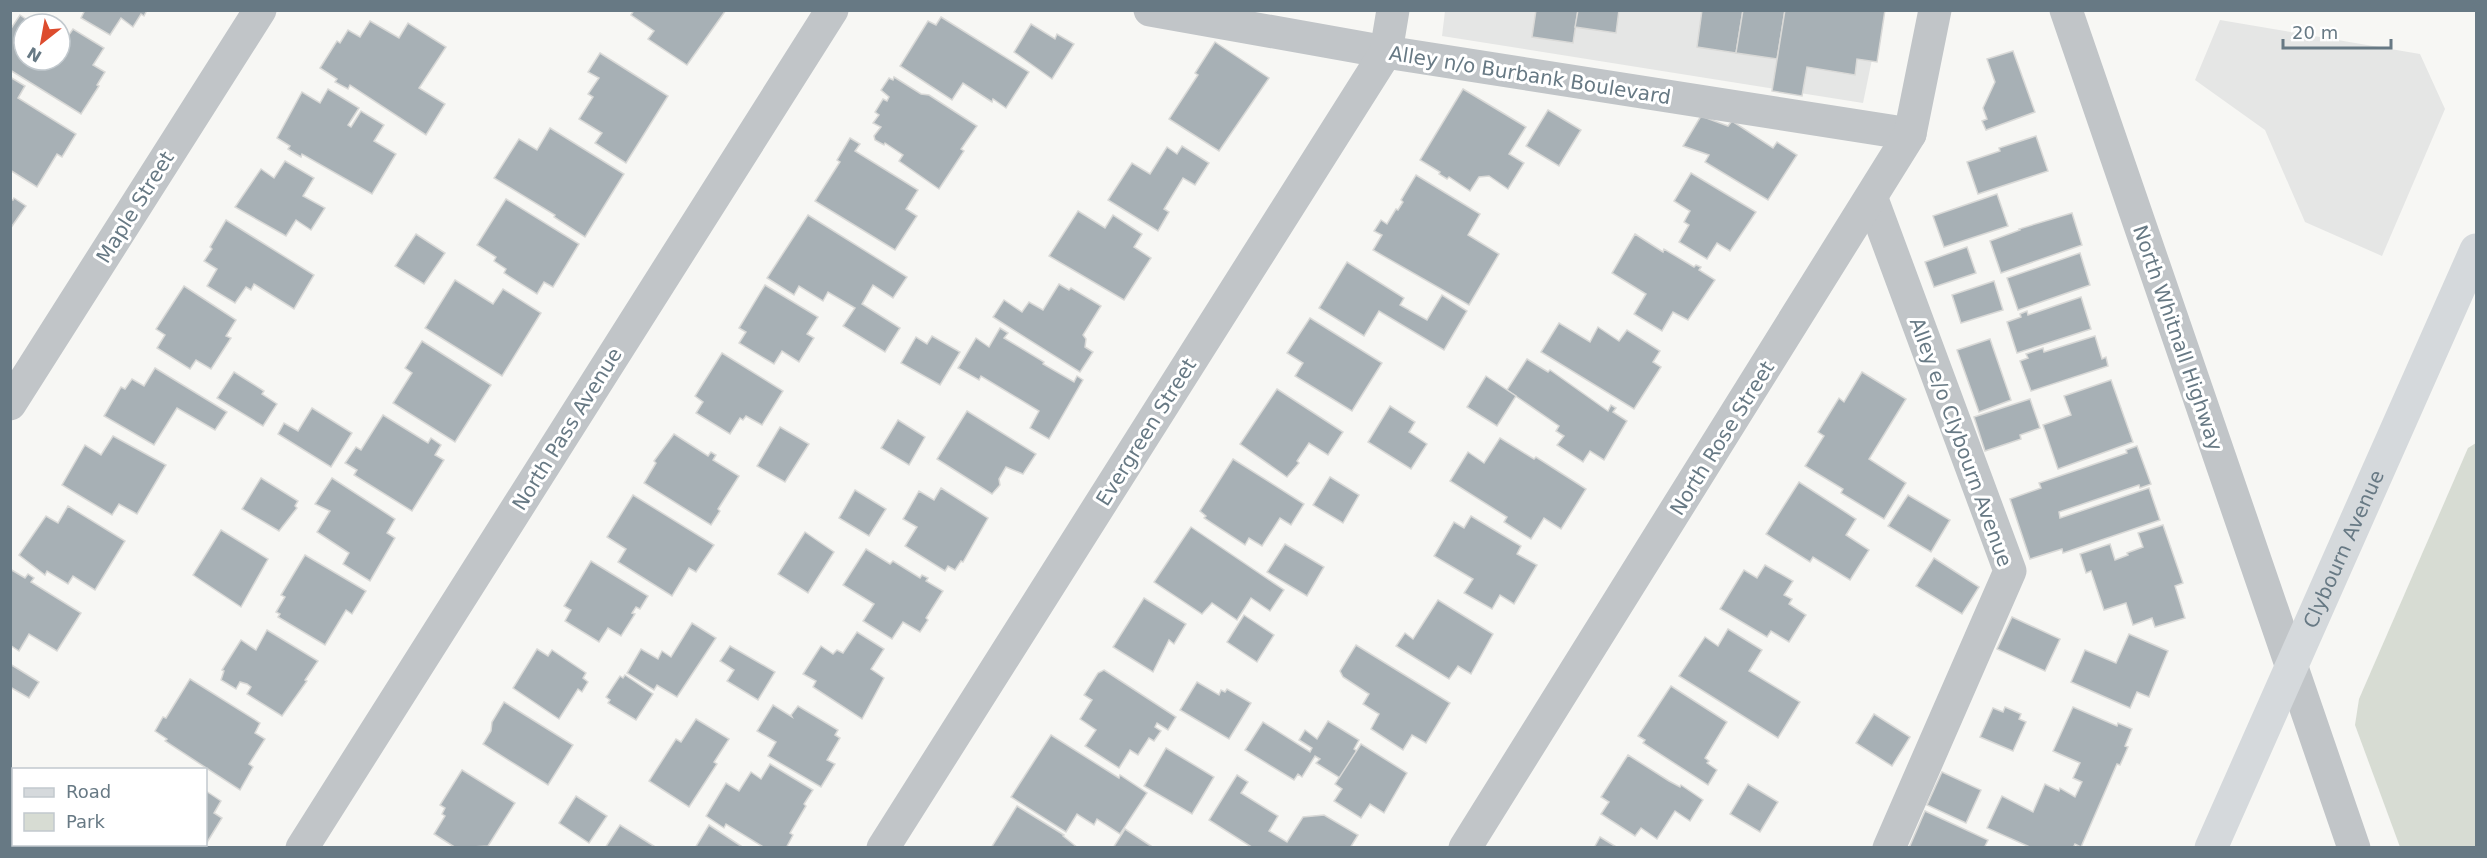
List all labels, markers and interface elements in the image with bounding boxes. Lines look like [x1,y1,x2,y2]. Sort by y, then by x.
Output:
north arrow [12,12,72,72]
scale bar [2283,12,2391,50]
text: 20 m [2292,22,2338,43]
street label: Alley n/o Burbank Boulevard [1388,41,1672,109]
text: N [24,43,45,66]
street label: Maple Street [91,147,179,267]
street label: North Whitnall Highway [2128,222,2228,454]
street label: Alley e/o Clybourn Avenue [1905,314,2017,570]
street label: North Pass Avenue [507,343,627,515]
street label: Evergreen Street [1091,354,1201,510]
street label: North Rose Street [1665,356,1779,520]
street label: Clybourn Avenue [2298,466,2389,632]
legend [12,768,207,846]
text: Road [66,781,111,802]
text: Park [66,811,105,832]

